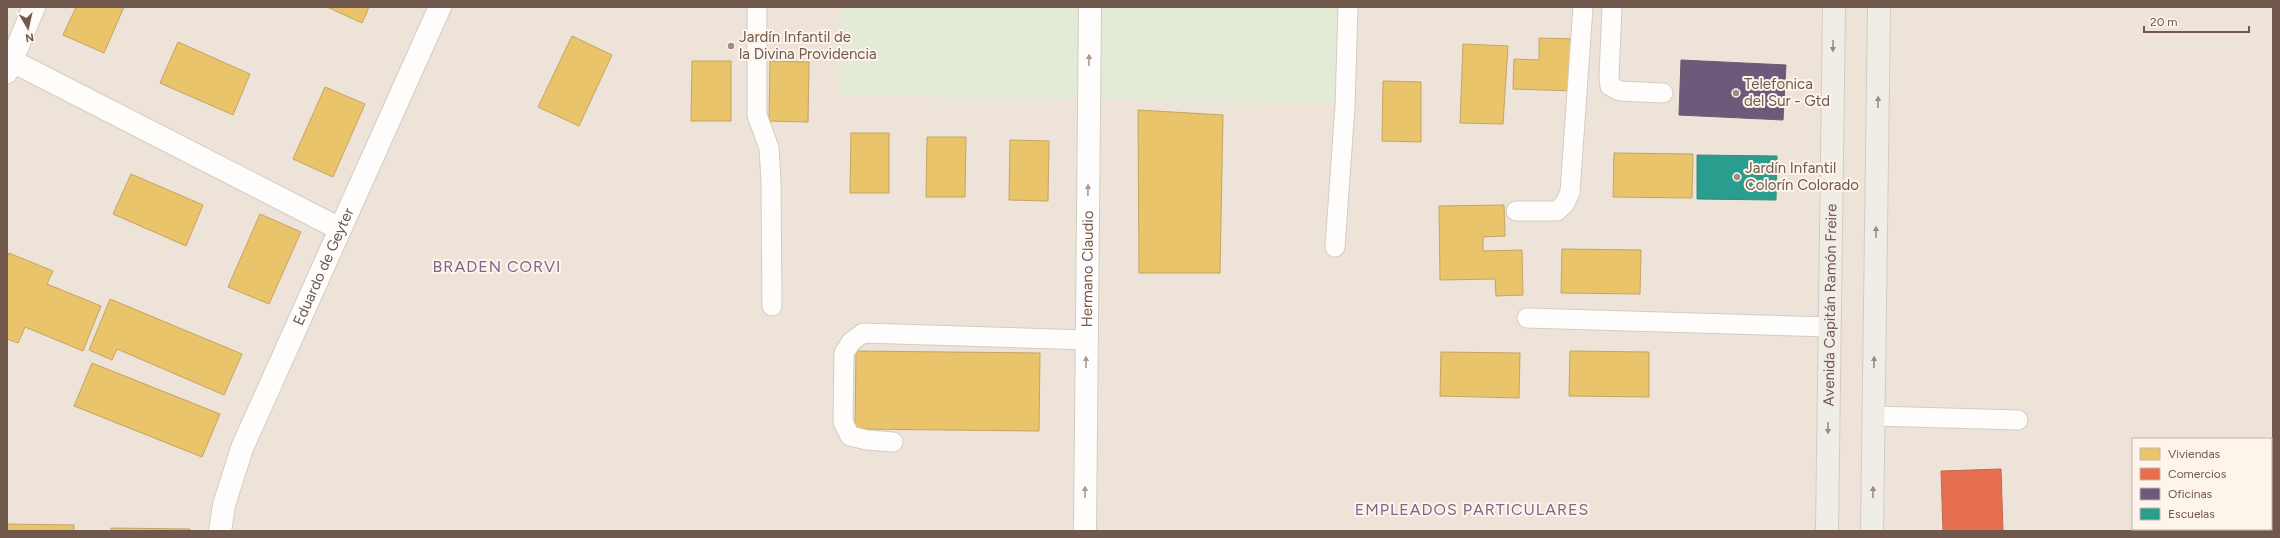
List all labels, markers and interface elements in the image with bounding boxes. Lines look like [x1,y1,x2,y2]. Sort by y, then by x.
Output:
north arrow [8,8,48,48]
scale bar [2144,8,2249,34]
text: 20 m [2150,15,2178,29]
place label: Jardín Infantil de la Divina Providencia [739,28,877,63]
text: N [24,30,35,44]
one-way arrow [1830,40,1837,52]
marker: Jardín Infantil de la Divina Providencia [726,41,736,51]
one-way arrow [1086,53,1092,66]
place label: Telefonica del Sur - Gtd [1744,75,1830,110]
marker: Telefonica del Sur - Gtd [1731,88,1741,98]
one-way arrow [1875,95,1881,108]
place label: Jardín Infantil Colorín Colorado [1745,159,1859,194]
marker: Jardín Infantil Colorín Colorado [1732,172,1742,182]
one-way arrow [1085,183,1091,196]
street label: Avenida Capitán Ramón Freire [1820,204,1840,406]
street label: Eduardo de Geyter [289,205,358,328]
street label: Hermano Claudio [1078,210,1097,328]
one-way arrow [1873,225,1879,238]
district label: BRADEN CORVI [433,257,561,276]
one-way arrow [1871,355,1877,368]
one-way arrow [1083,356,1090,368]
one-way arrow [1825,422,1831,435]
legend [2132,438,2272,530]
text: Viviendas [2168,447,2221,461]
text: Comercios [2168,467,2227,481]
one-way arrow [1082,485,1088,498]
one-way arrow [1870,485,1876,498]
text: Oficinas [2168,487,2213,501]
district label: EMPLEADOS PARTICULARES [1355,500,1589,519]
text: Escuelas [2168,507,2215,521]

